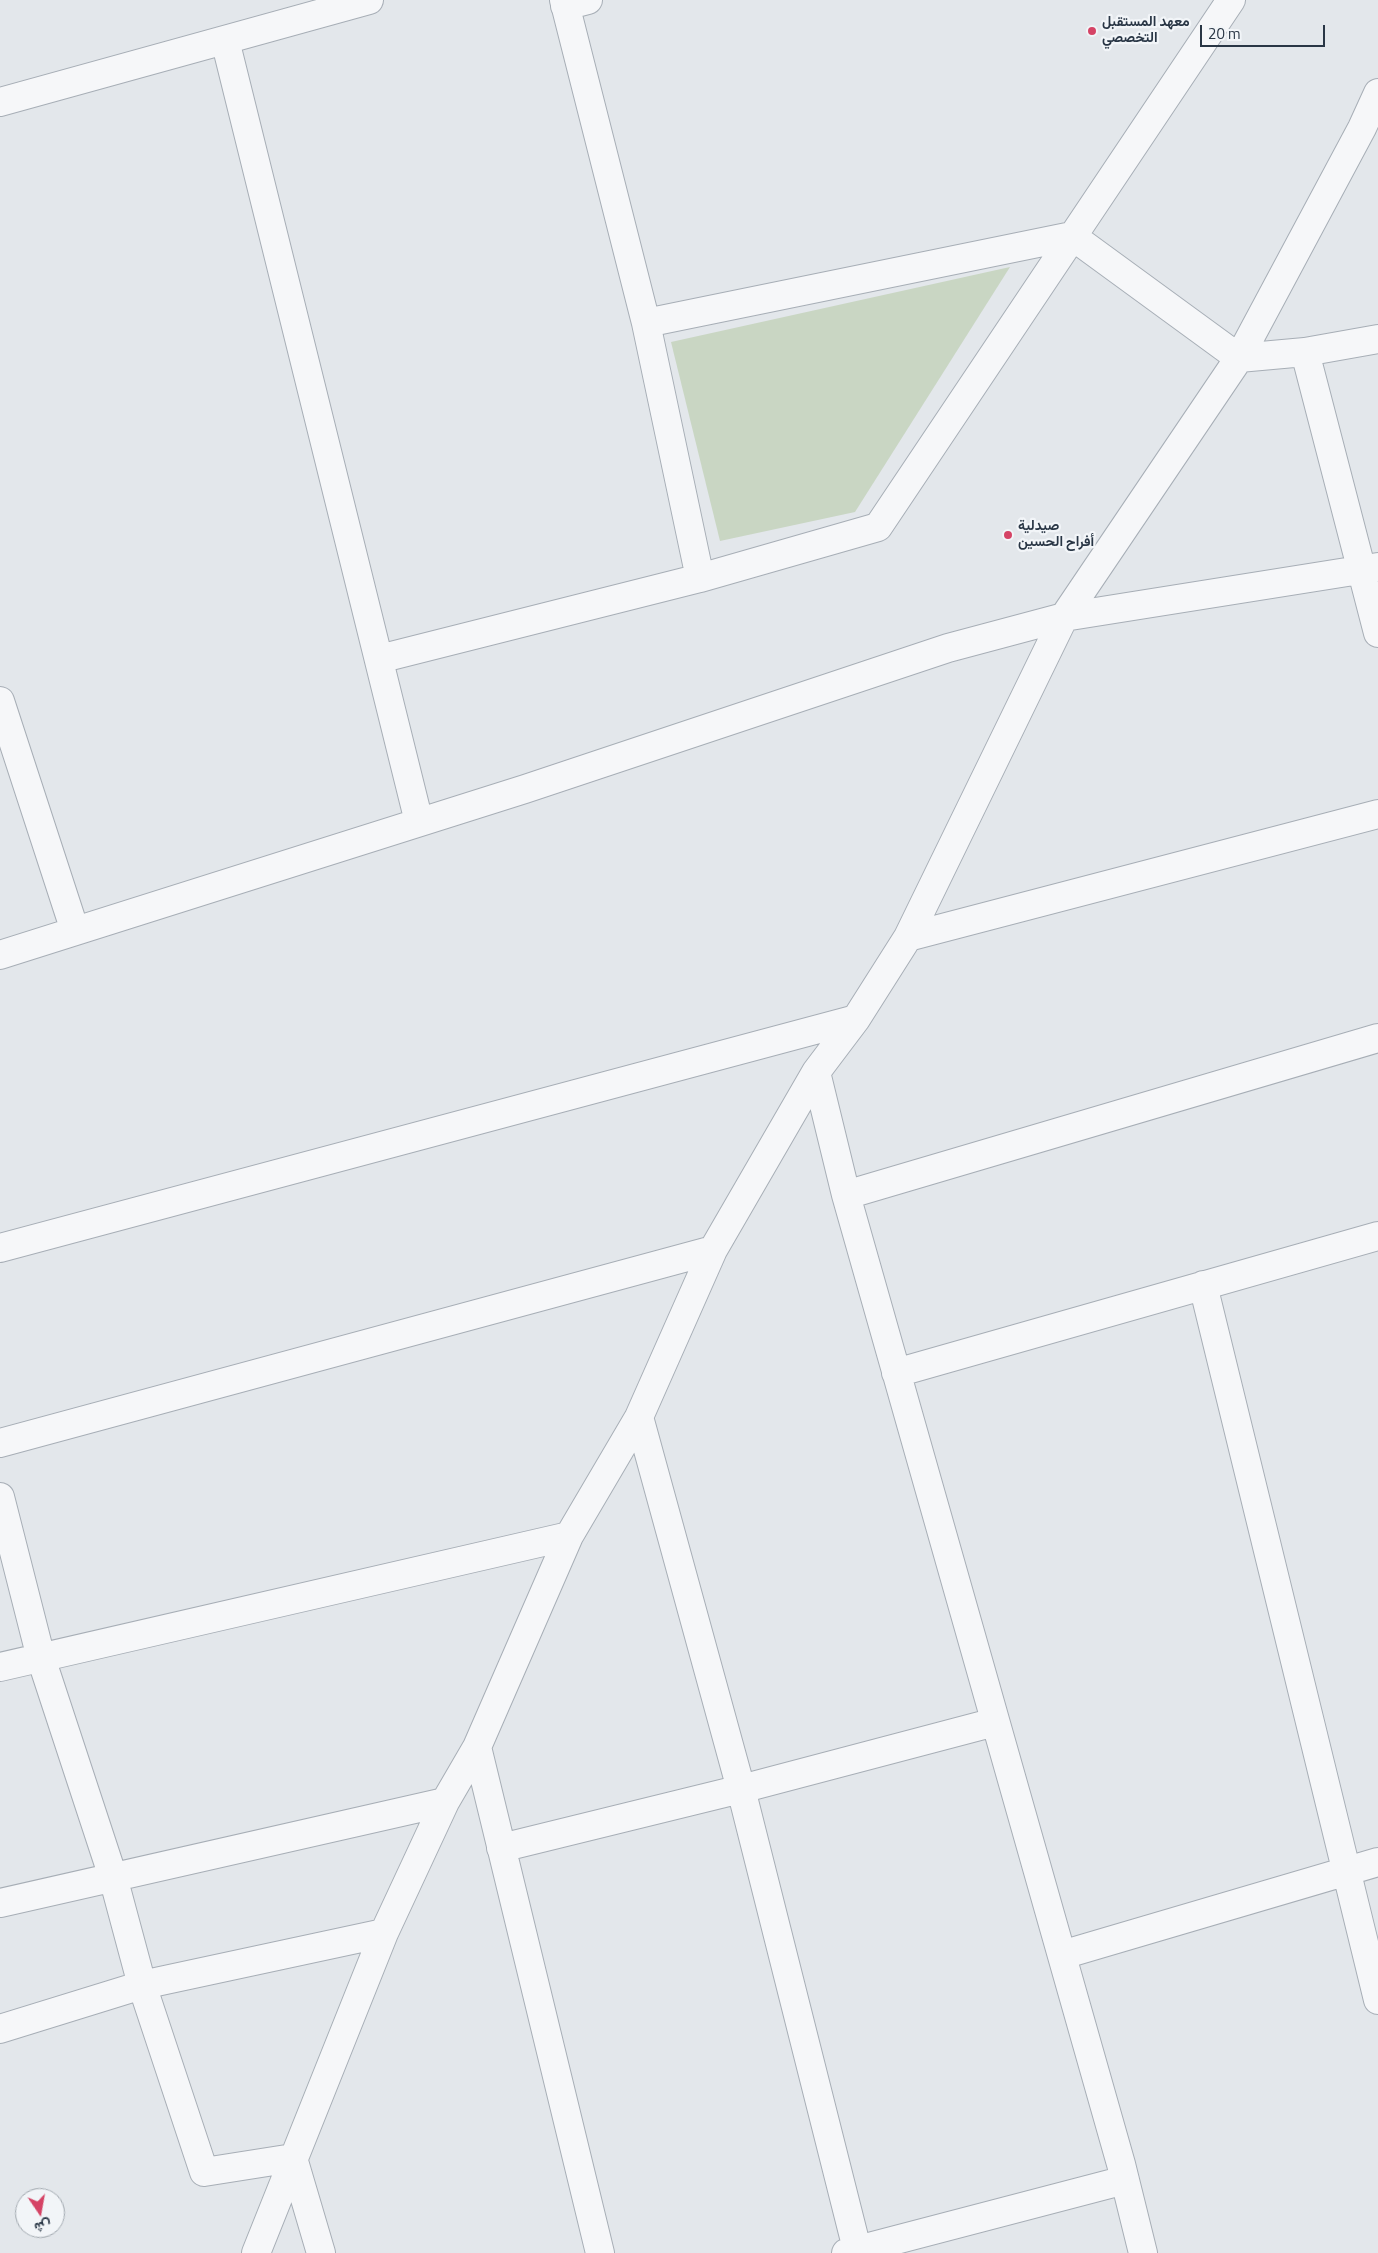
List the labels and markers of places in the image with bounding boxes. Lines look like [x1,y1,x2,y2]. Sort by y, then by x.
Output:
place label: معهد المستقبل التخصصي [1102,15,1190,48]
marker: معهد المستقبل التخصصي [1086,25,1098,37]
place label: صيدلية أفراح الحسين [1018,519,1094,552]
marker: صيدلية أفراح الحسين [1002,529,1014,541]

